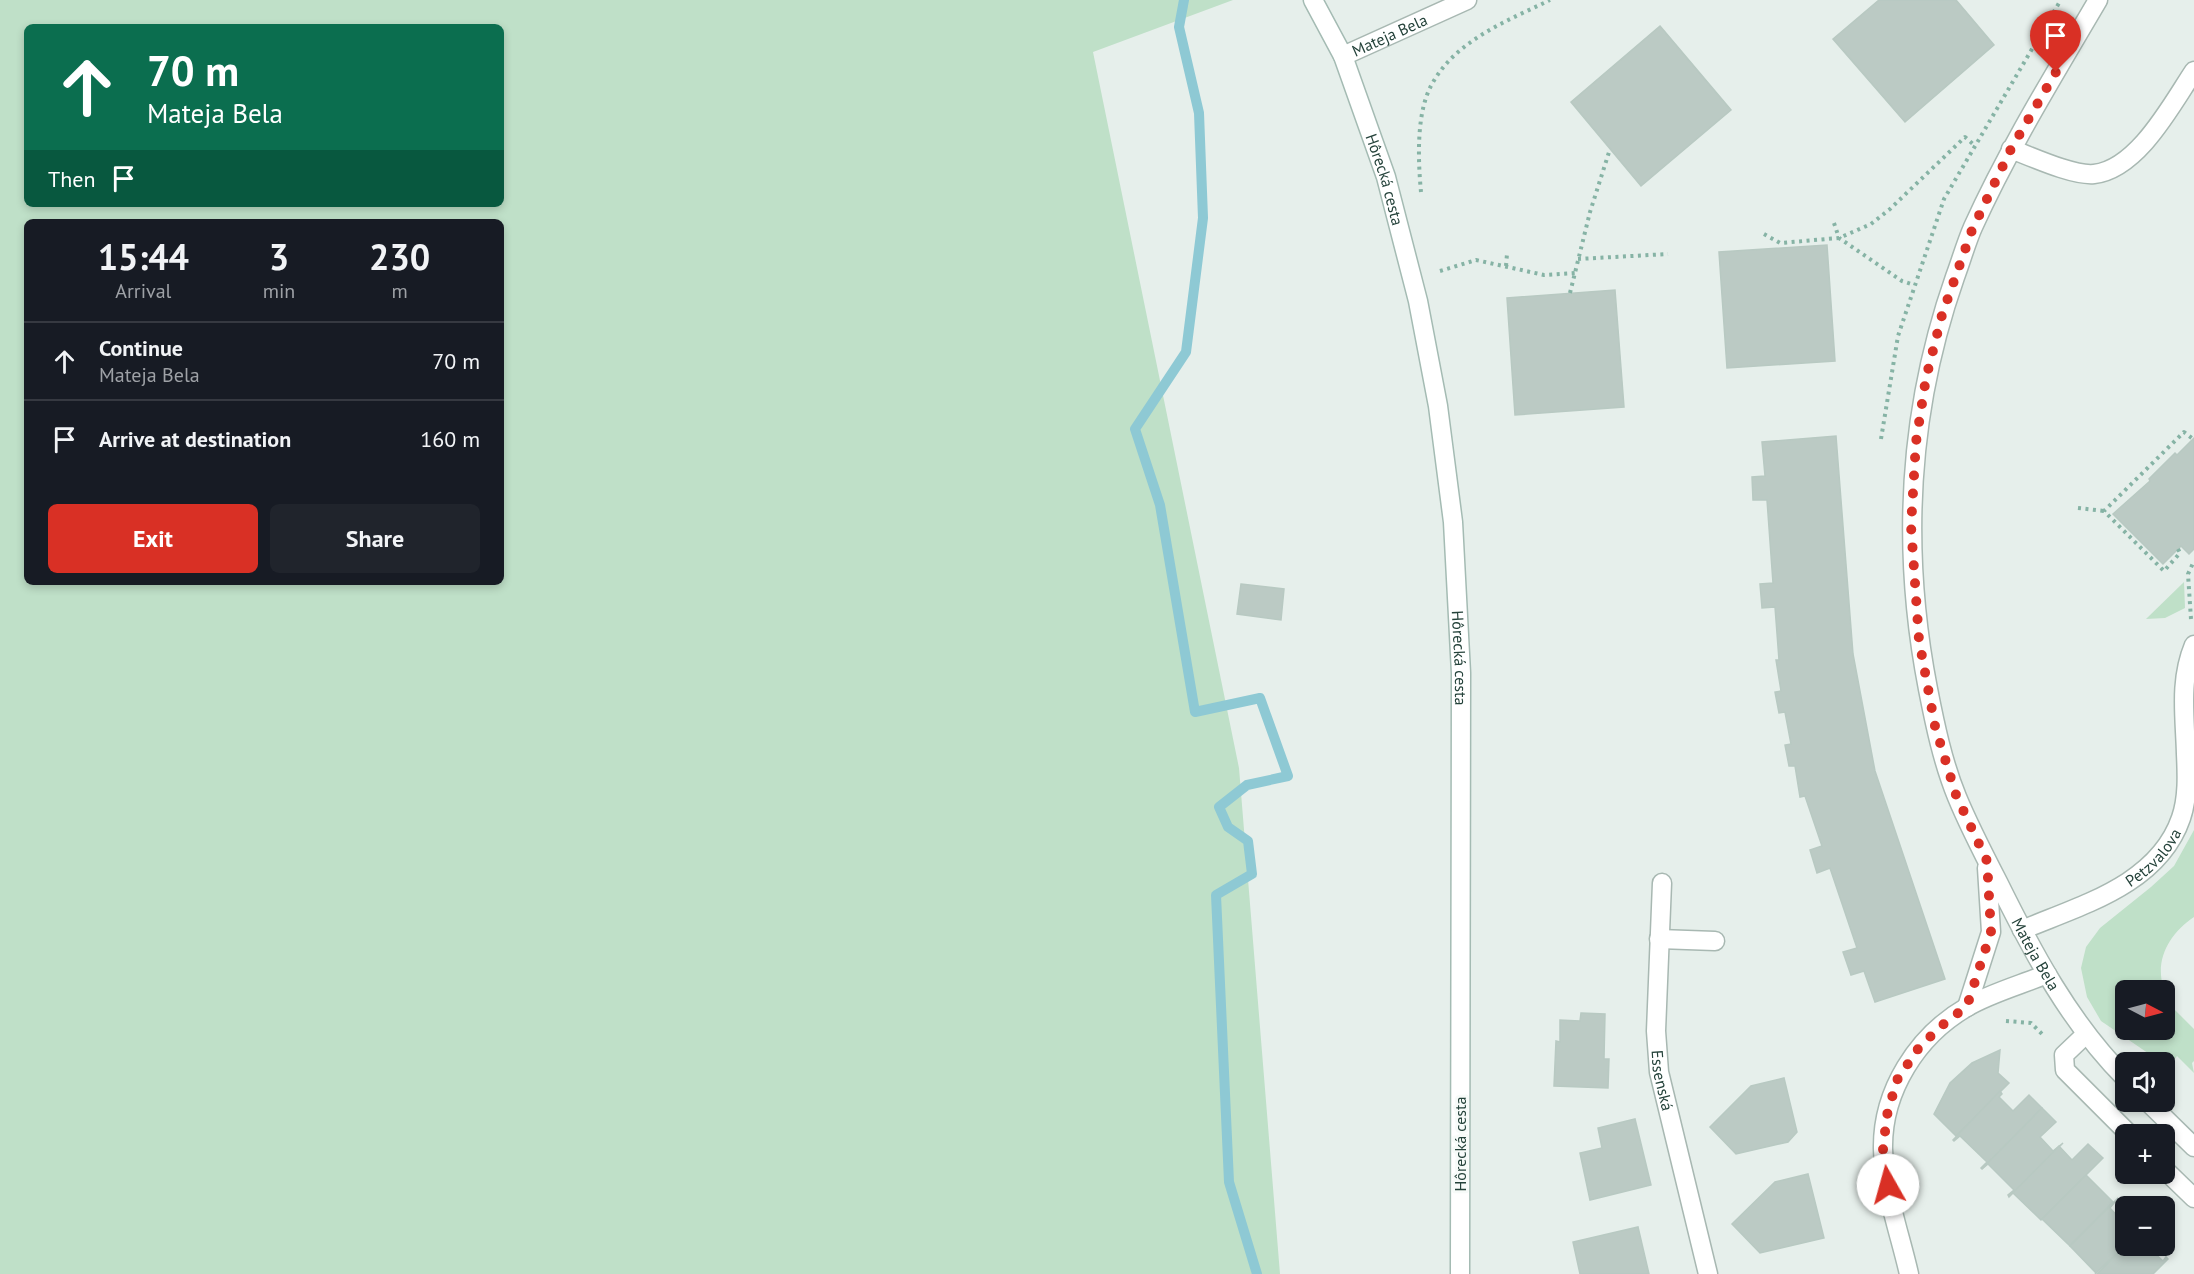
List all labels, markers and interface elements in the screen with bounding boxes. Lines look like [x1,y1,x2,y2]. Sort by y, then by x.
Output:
street label: Mateja Bela [1349,9,1430,61]
pin [2030,10,2081,72]
icon: arrive [2039,19,2072,52]
text: 70 m [147,43,239,98]
icon: ahead [48,48,126,126]
text: Mateja Bela [147,96,283,130]
street label: Hôrecká cesta [1361,131,1408,227]
icon: arrive [107,162,140,195]
text: Then [48,165,95,193]
text: 15:44 [98,233,189,280]
text: 3 [269,233,289,280]
text: 230 [369,233,430,280]
text: Arrival [115,278,171,304]
text: min [263,278,295,304]
text: m [392,278,408,304]
text: Continue [99,334,183,362]
icon: ahead [48,345,81,378]
text: 70 m [432,347,480,375]
text: Mateja Bela [99,362,200,388]
icon: arrive [48,423,81,456]
text: Arrive at destination [99,425,291,453]
text: 160 m [420,425,480,453]
button: Exit [48,504,258,573]
button: Share [270,504,480,573]
street label: Hôrecká cesta [1448,610,1471,705]
street label: Petzvalova [2121,825,2185,891]
street label: Mateja Bela [2008,914,2064,994]
north arrow [2115,980,2175,1040]
map controls [2115,980,2175,1256]
street label: Essenská [1647,1049,1678,1113]
button: sound [2115,1052,2175,1112]
street label: Hôrecká cesta [1450,1097,1470,1191]
button: + [2115,1124,2175,1184]
position arrow [1856,1153,1920,1217]
button: − [2115,1196,2175,1256]

